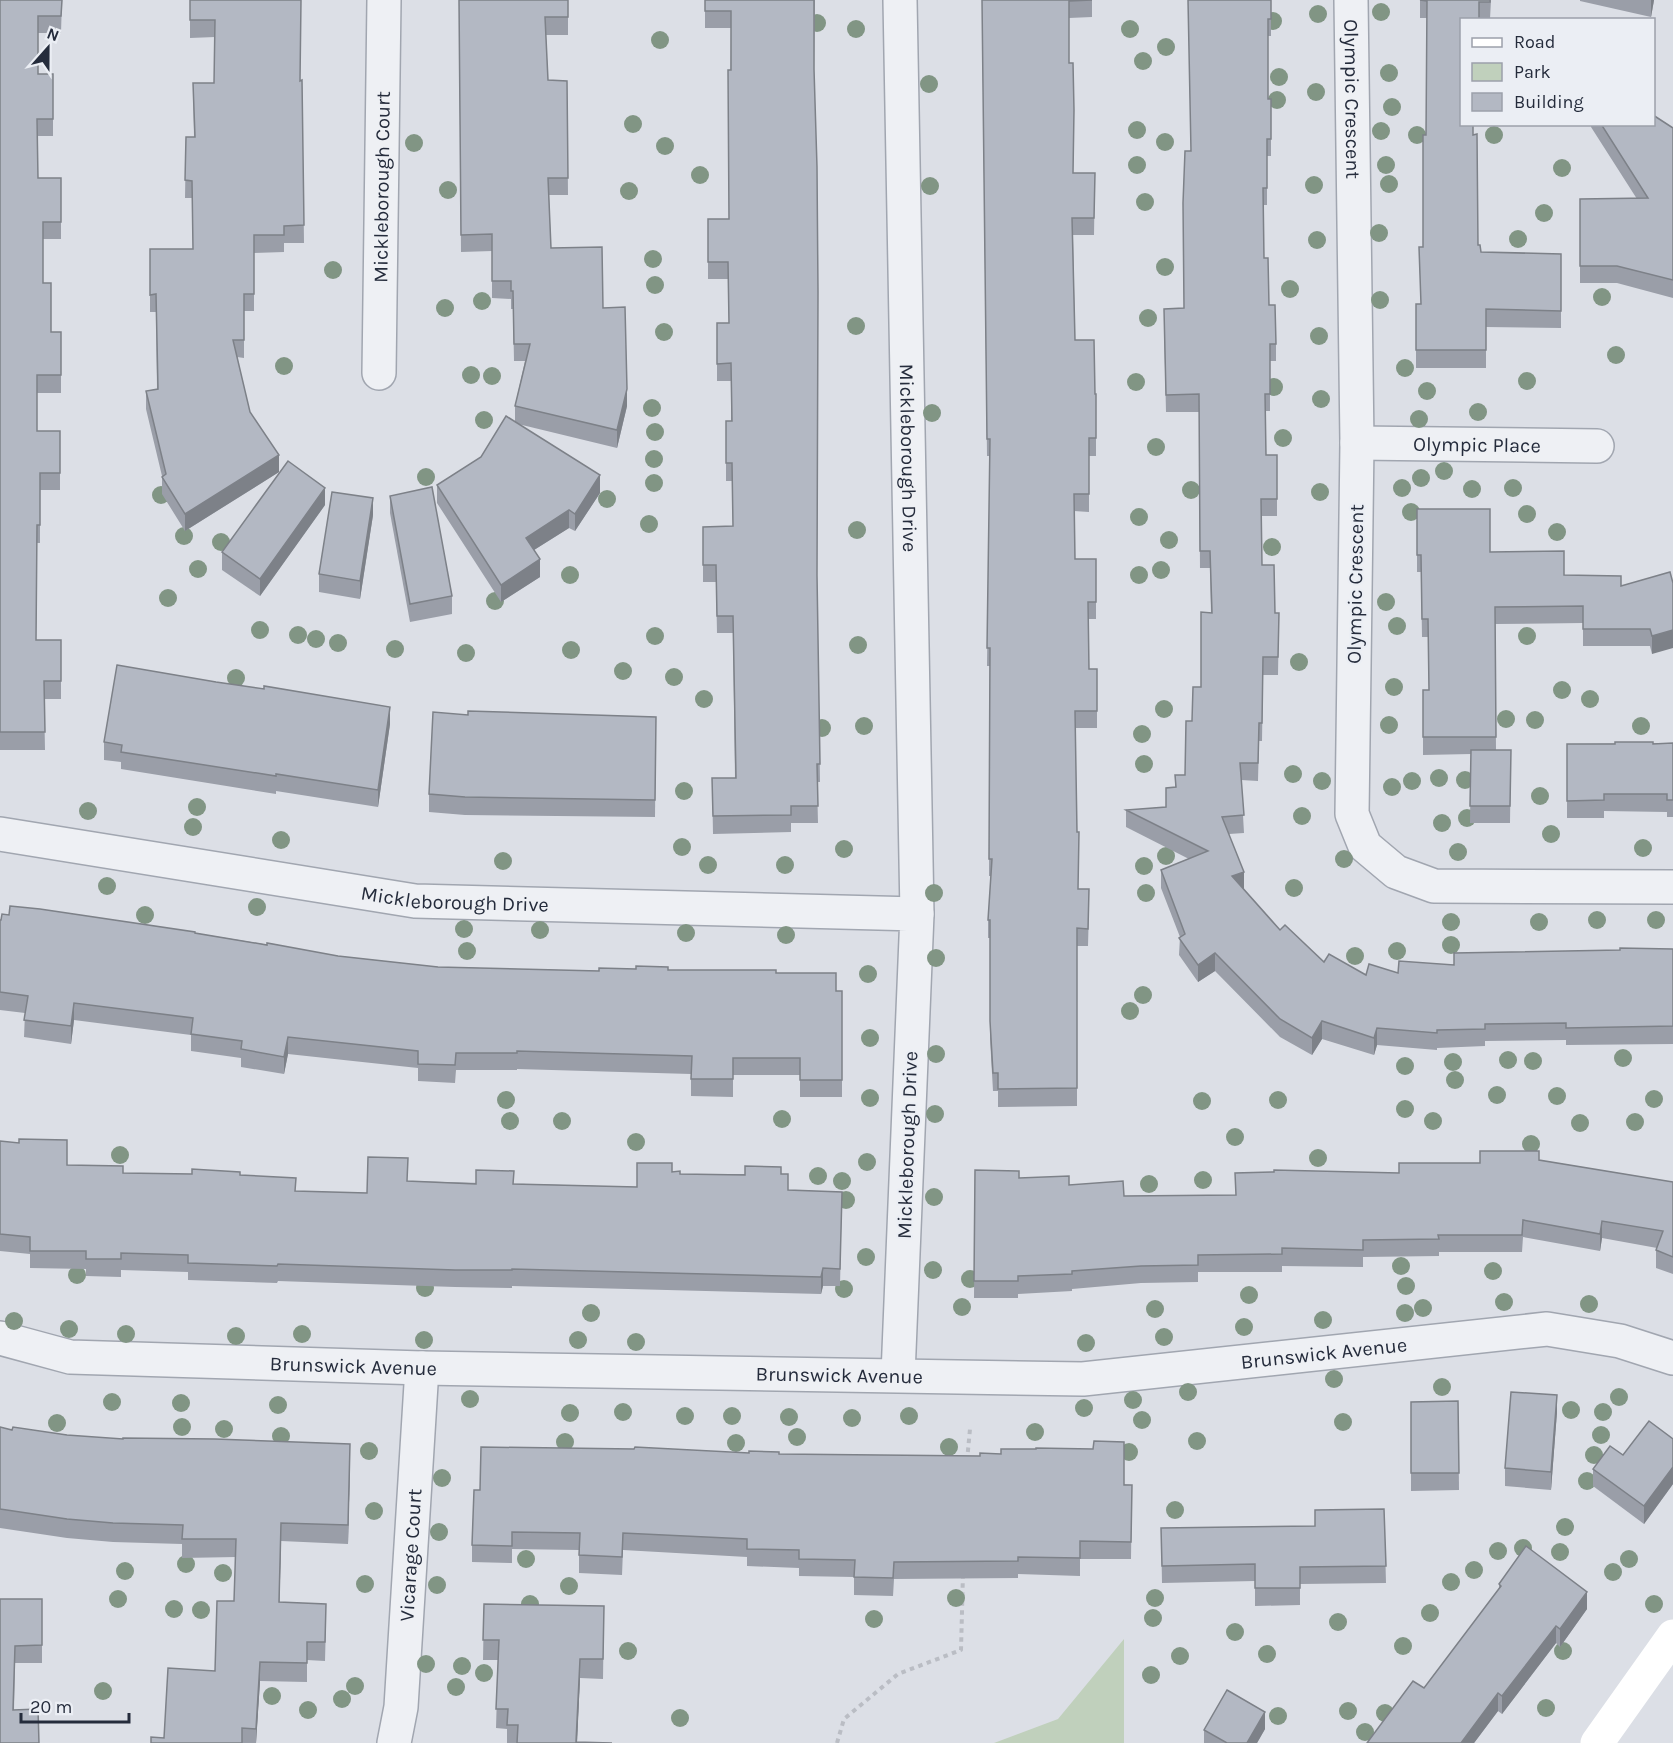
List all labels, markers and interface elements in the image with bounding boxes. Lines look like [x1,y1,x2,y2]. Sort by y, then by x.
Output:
north arrow [18,18,78,78]
legend [1460,18,1655,126]
street label: Olympic Crescent [1339,19,1364,180]
text: N [44,24,62,45]
text: Road [1514,31,1555,53]
text: Park [1514,61,1551,83]
street label: Mickleborough Court [369,91,395,283]
text: Building [1514,91,1584,113]
street label: Mickleborough Drive [895,364,921,552]
street label: Olympic Place [1413,433,1541,457]
street label: Olympic Crescent [1343,503,1368,664]
street label: Mickleborough Drive [359,881,549,916]
street label: Mickleborough Drive [893,1051,922,1239]
street label: Brunswick Avenue [1240,1333,1408,1374]
street label: Brunswick Avenue [269,1352,437,1380]
street label: Brunswick Avenue [755,1363,923,1388]
street label: Vicarage Court [395,1487,427,1622]
scale bar [21,1686,129,1724]
text: 20 m [30,1696,72,1718]

